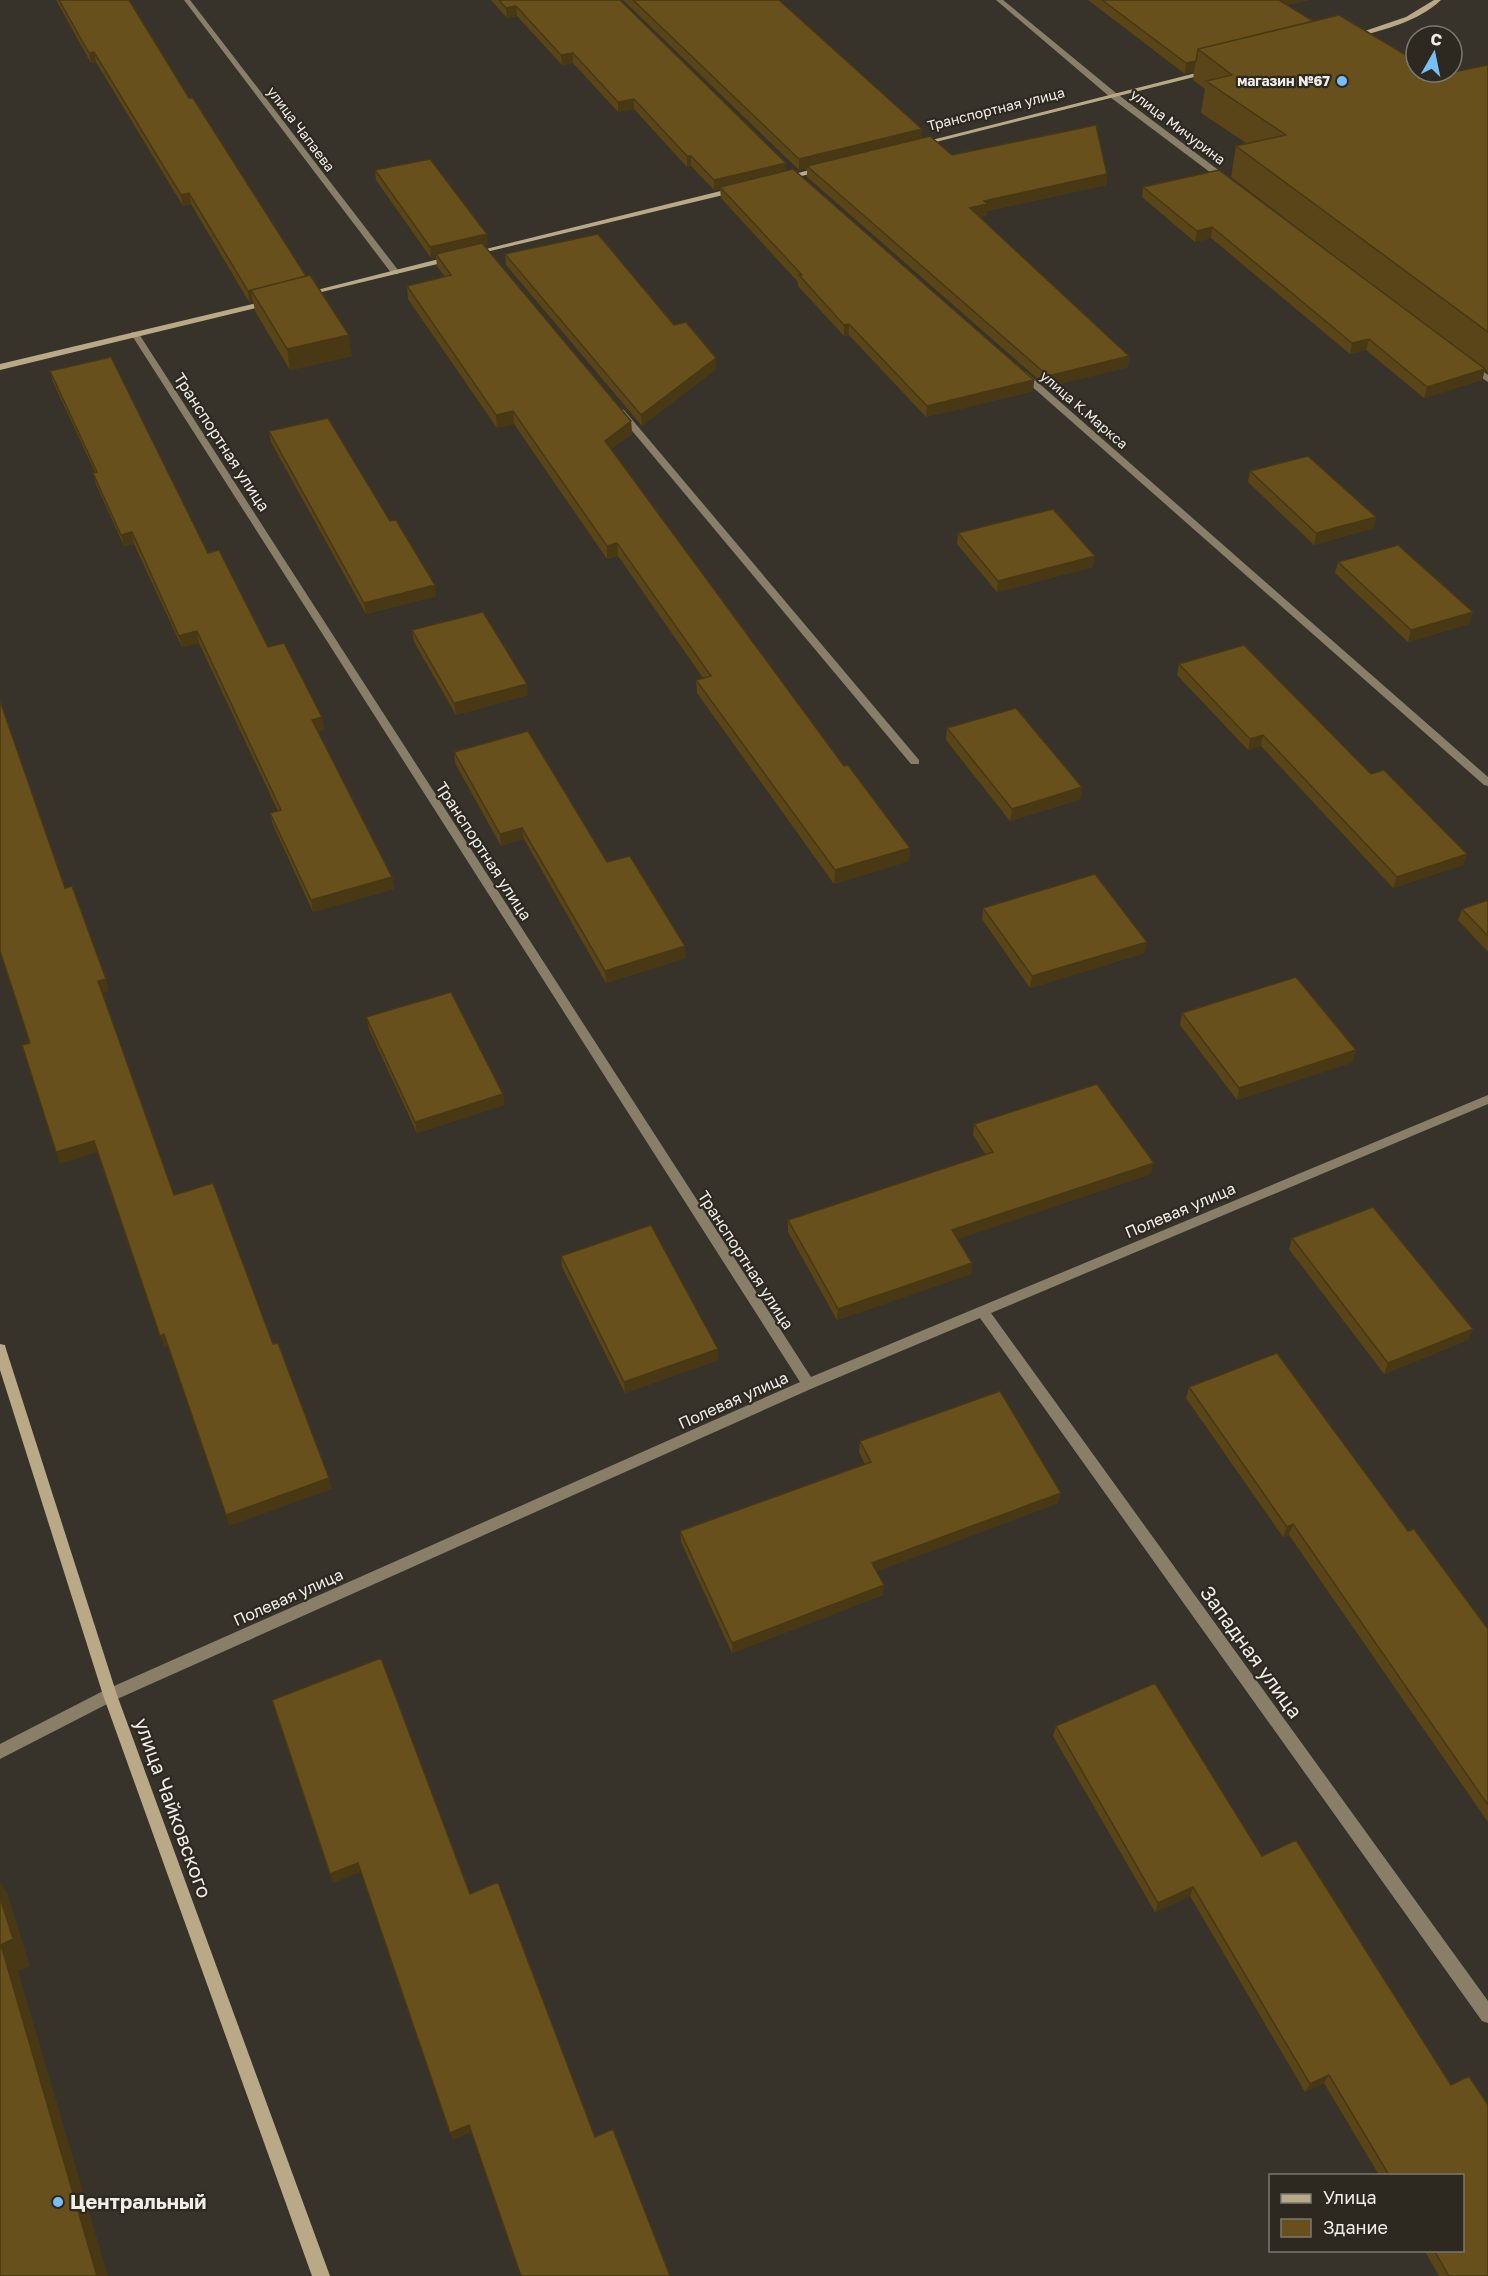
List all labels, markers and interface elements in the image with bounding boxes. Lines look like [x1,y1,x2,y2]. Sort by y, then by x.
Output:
north arrow [1404,24,1464,84]
text: С [1429,28,1444,50]
place label: магазин №67 [1237,72,1330,89]
marker: магазин №67 [1335,74,1349,88]
street label: улица Чапаева [264,83,339,175]
street label: Транспортная улица [925,83,1066,134]
street label: улица Мичурина [1128,85,1229,168]
street label: улица К.Маркса [1037,367,1132,452]
street label: Транспортная улица [170,369,274,515]
street label: Транспортная улица [432,778,536,924]
street label: Полевая улица [1122,1178,1238,1242]
street label: Транспортная улица [694,1187,798,1333]
street label: Полевая улица [675,1367,791,1433]
street label: Полевая улица [230,1564,346,1630]
street label: Западная улица [1196,1580,1308,1722]
street label: улица Чайковского [130,1714,218,1901]
legend [1269,2174,1464,2252]
text: Улица [1323,2186,1377,2208]
place label: Центральный [70,2189,206,2213]
marker: Центральный [51,2195,65,2209]
text: Здание [1323,2216,1388,2238]

